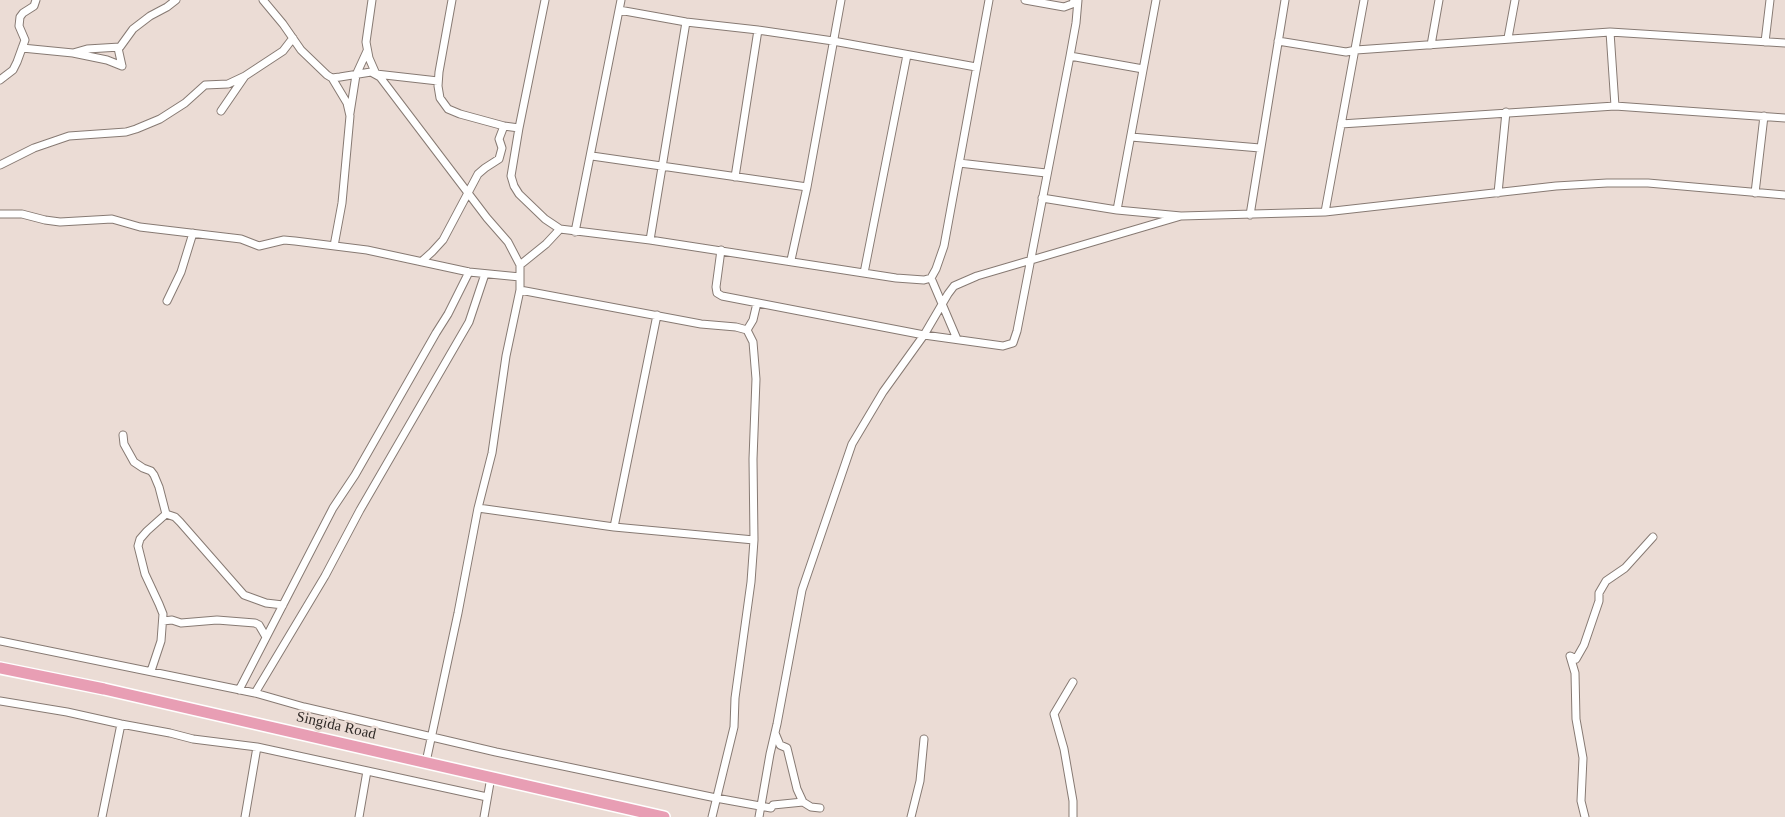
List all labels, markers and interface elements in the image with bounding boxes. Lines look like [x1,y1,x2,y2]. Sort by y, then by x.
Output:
street label: Singida Road [294,708,378,744]

